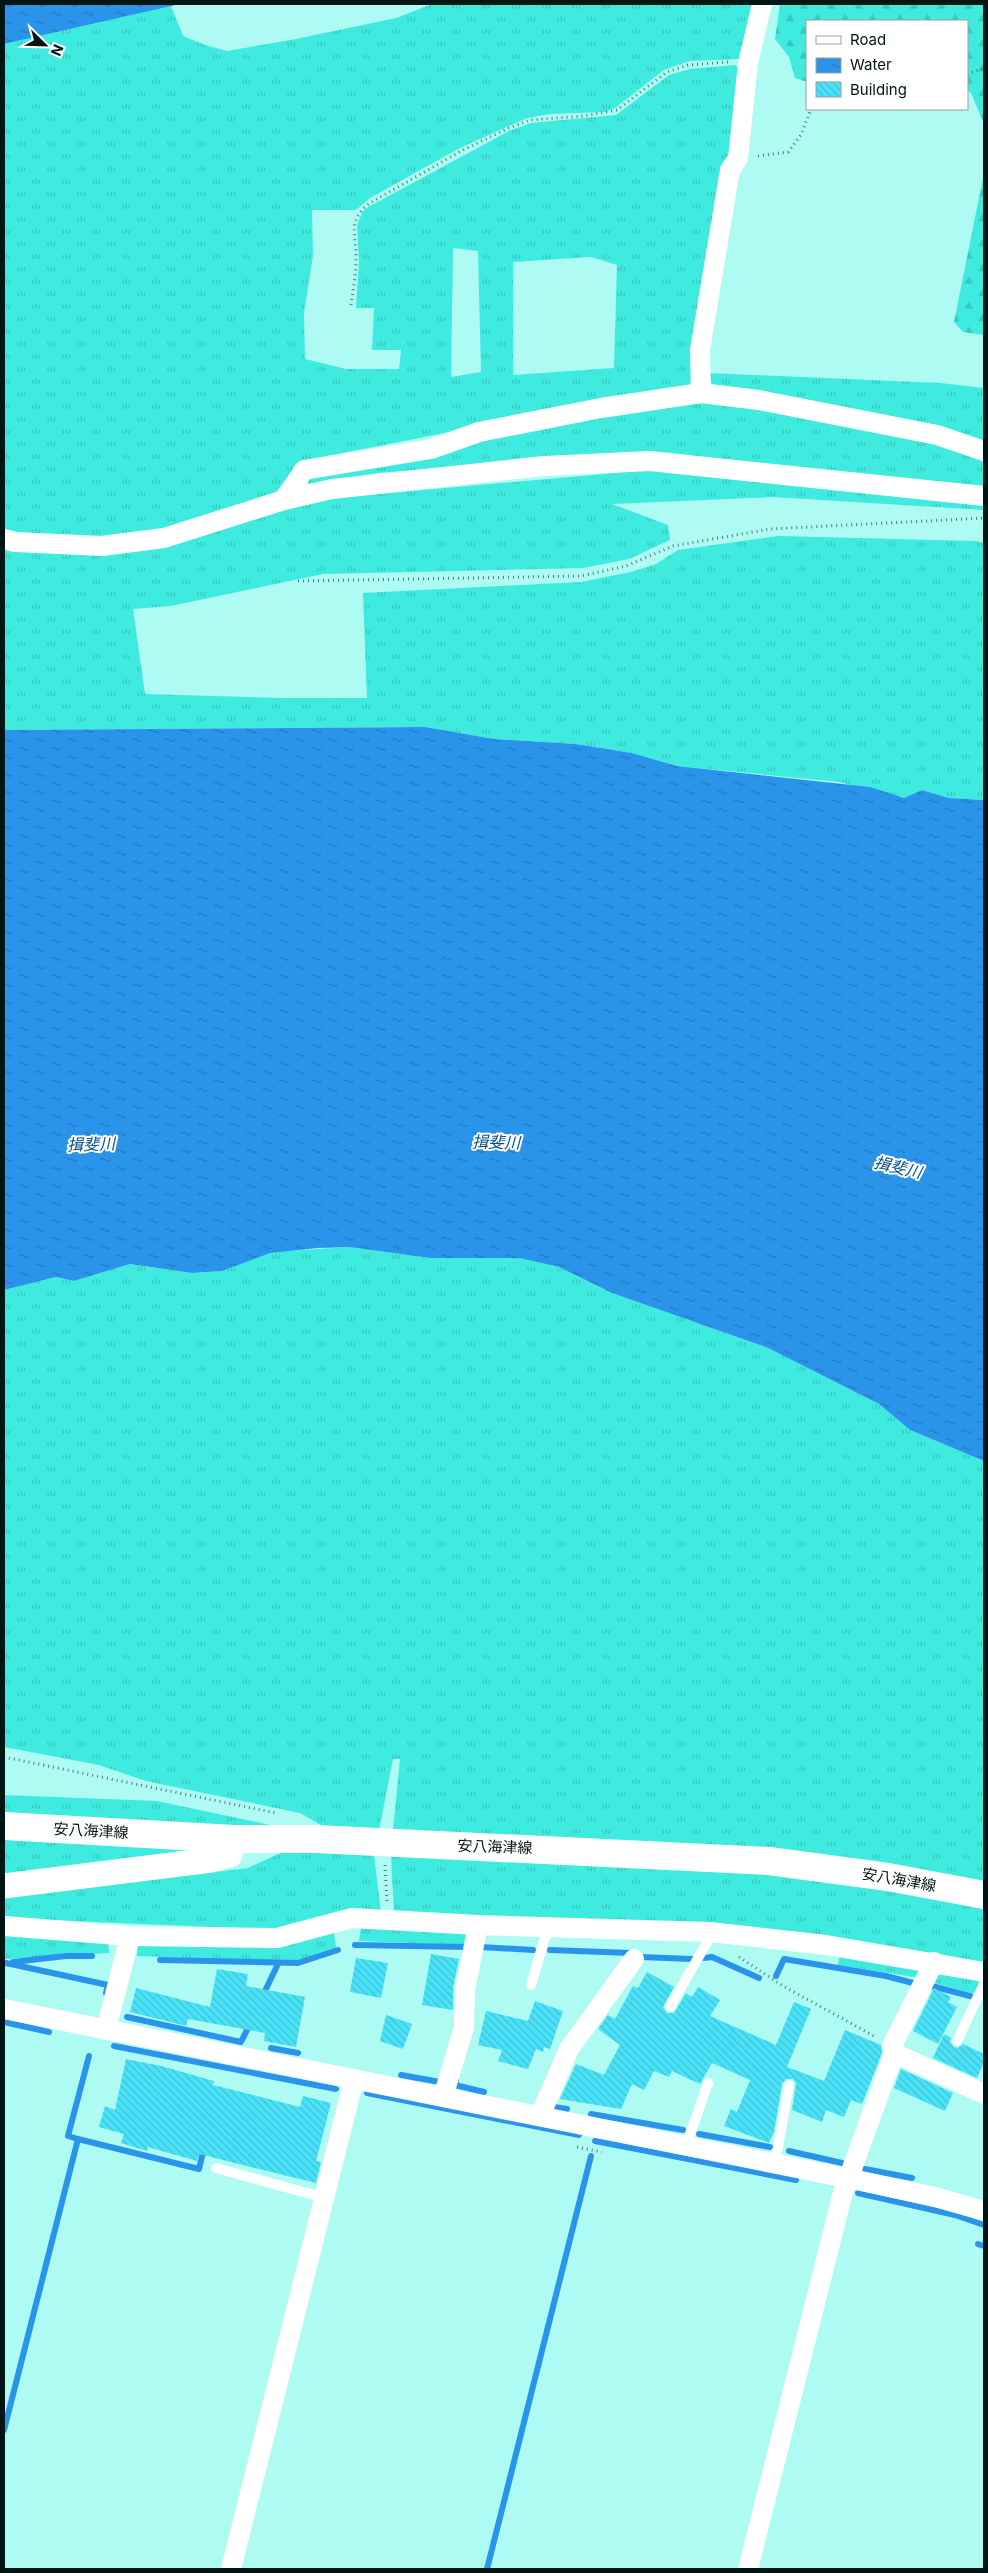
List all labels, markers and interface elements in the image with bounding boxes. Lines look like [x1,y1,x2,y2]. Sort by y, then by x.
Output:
north arrow [20,20,70,70]
legend [806,20,968,110]
text: Road [850,30,886,49]
text: N [48,42,67,59]
text: Water [850,55,892,74]
text: Building [850,80,907,99]
water label: 揖斐川 [472,1132,522,1152]
water label: 揖斐川 [67,1133,117,1155]
water label: 揖斐川 [872,1152,926,1183]
street label: 安八海津線 [53,1819,129,1842]
street label: 安八海津線 [457,1836,533,1857]
street label: 安八海津線 [860,1864,938,1895]

